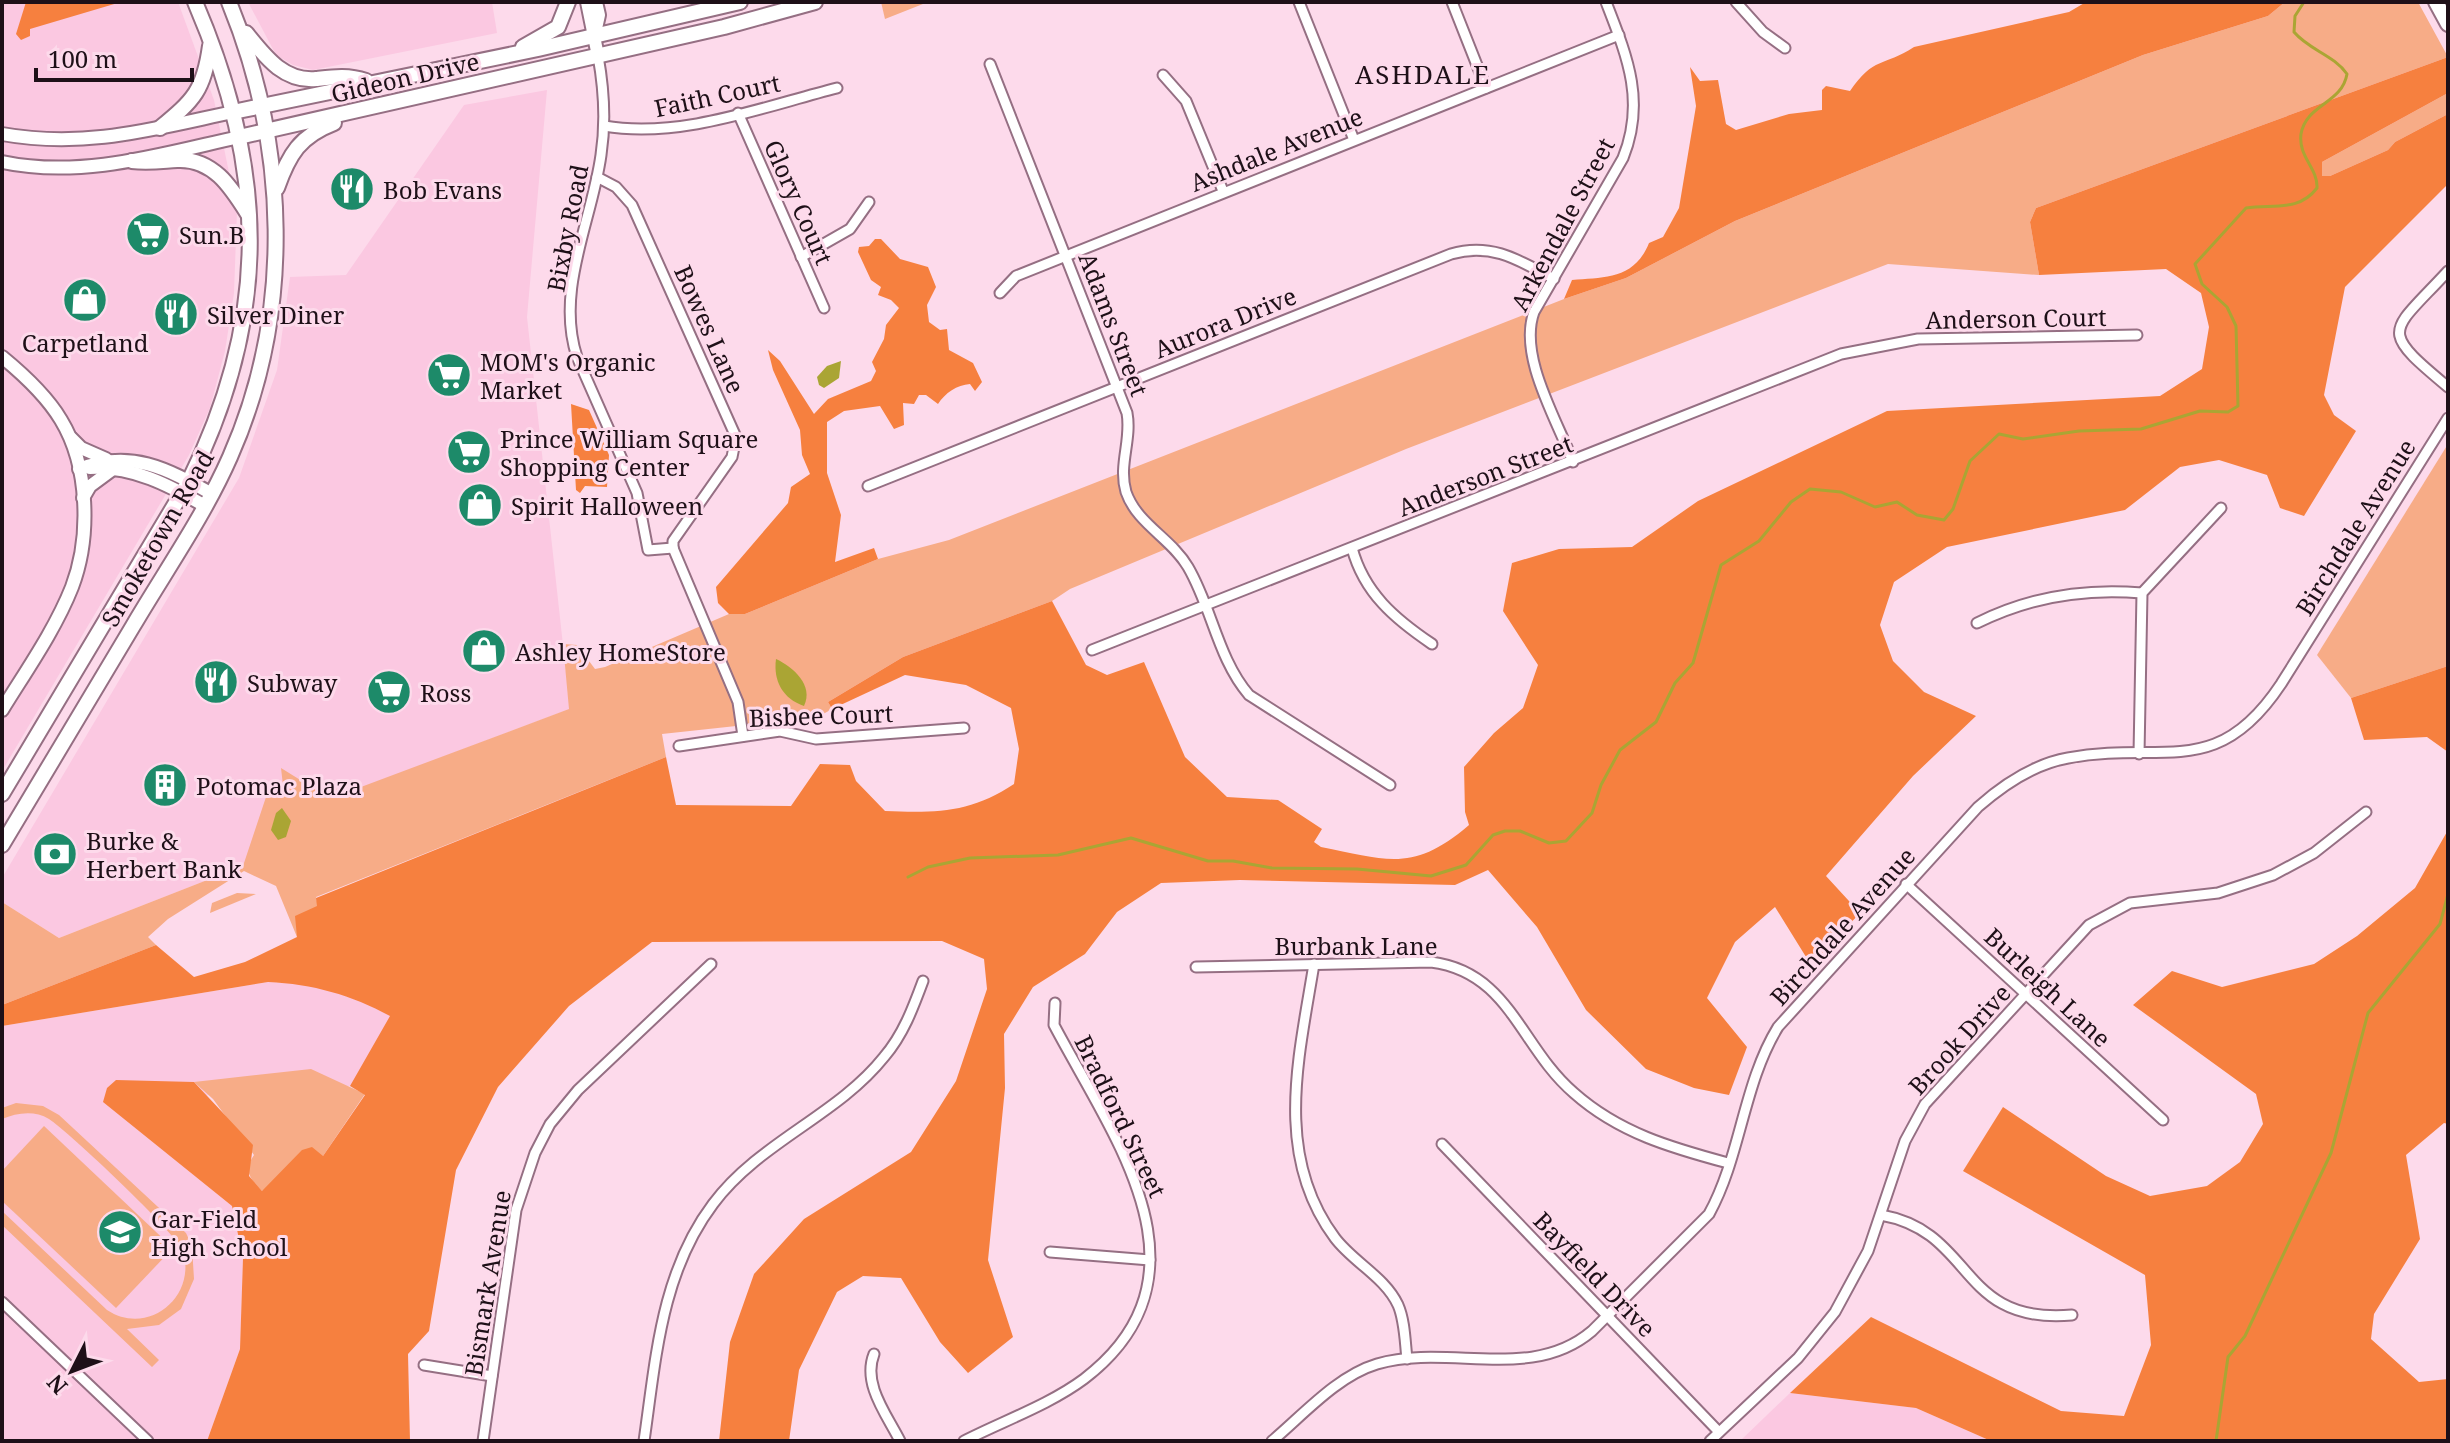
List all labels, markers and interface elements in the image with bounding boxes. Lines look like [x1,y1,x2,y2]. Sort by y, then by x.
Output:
scale bar [36,32,192,82]
text: 100 m [48,42,117,75]
street label: Gideon Drive [328,44,482,110]
district label: ASHDALE [1355,56,1491,92]
street label: Faith Court [651,66,783,124]
street label: Ashdale Avenue [1185,99,1367,199]
street label: Arkendale Street [1502,132,1622,316]
street label: Glory Court [757,134,841,270]
street label: Bixby Road [538,161,596,295]
restaurant icon: Bob Evans [328,165,376,213]
place label: Bob Evans [383,173,502,206]
supermarket icon: Sun.B [124,210,172,258]
place label: Sun.B [179,218,244,251]
street label: Adams Street [1071,247,1157,401]
street label: Bowes Lane [667,260,753,398]
shop icon: Carpetland [61,276,109,324]
street label: Aurora Drive [1149,278,1301,366]
restaurant icon: Silver Diner [152,290,200,338]
place label: Silver Diner [207,298,344,331]
street label: Anderson Court [1925,300,2107,336]
place label: Carpetland [22,326,149,359]
place label: MOM's Organic Market [480,345,656,406]
supermarket icon: MOM's Organic Market [425,351,473,399]
place label: Prince William Square Shopping Center [500,422,758,483]
street label: Anderson Street [1393,427,1577,523]
supermarket icon: Prince William Square Shopping Center [445,428,493,476]
street label: Birchdale Avenue [2287,432,2423,622]
street label: Smoketown Road [93,444,221,632]
shop icon: Spirit Halloween [456,481,504,529]
place label: Spirit Halloween [511,489,703,522]
shop icon: Ashley HomeStore [460,627,508,675]
place label: Ashley HomeStore [515,635,726,668]
restaurant icon: Subway [192,658,240,706]
place label: Subway [247,666,338,699]
supermarket icon: Ross [365,668,413,716]
place label: Ross [420,676,471,709]
street label: Bisbee Court [748,696,894,734]
building icon: Potomac Plaza [141,761,189,809]
place label: Potomac Plaza [196,769,362,802]
place label: Burke & Herbert Bank [86,824,242,885]
bank icon: Burke & Herbert Bank [31,830,79,878]
street label: Birchdale Avenue [1762,840,1922,1012]
street label: Burleigh Lane [1978,920,2118,1054]
street label: Burbank Lane [1274,929,1438,962]
street label: Brook Drive [1901,977,2017,1101]
street label: Bradford Street [1067,1029,1175,1203]
street label: Bismark Avenue [456,1188,518,1378]
place label: Gar-Field High School [151,1202,288,1263]
street label: Bayfield Drive [1527,1204,1663,1344]
school or university icon: Gar-Field High School [96,1208,144,1256]
north arrow [32,1331,112,1411]
text: N [39,1369,73,1402]

